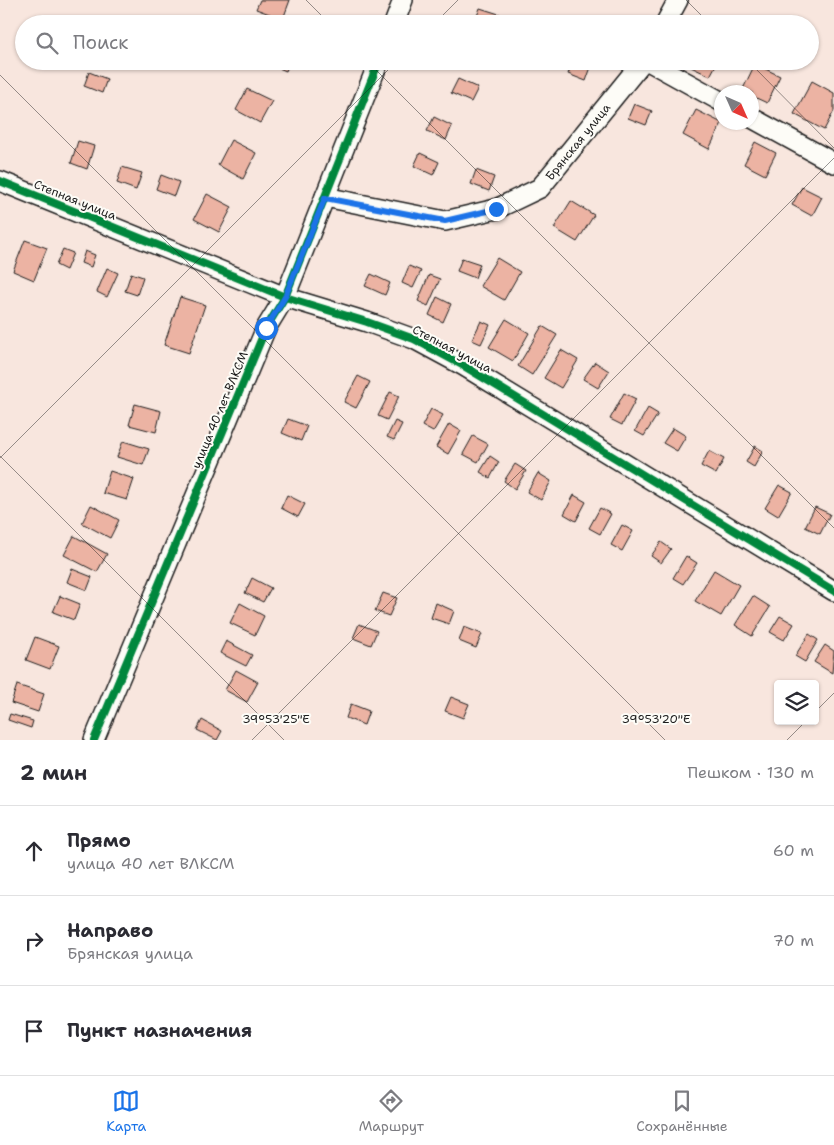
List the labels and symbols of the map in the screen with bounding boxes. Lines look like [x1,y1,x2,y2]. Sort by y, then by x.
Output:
north arrow [714,85,759,130]
street label: Брянская улица [542,100,614,184]
street label: Степная улица [31,176,119,224]
route end [485,198,508,221]
route start [255,317,278,340]
street label: Степная улица [410,321,495,377]
street label: улица 40 лет ВЛКСМ [188,349,252,471]
text: 39°53'25"E [242,711,310,727]
text: 39°53'20"E [622,711,690,727]

